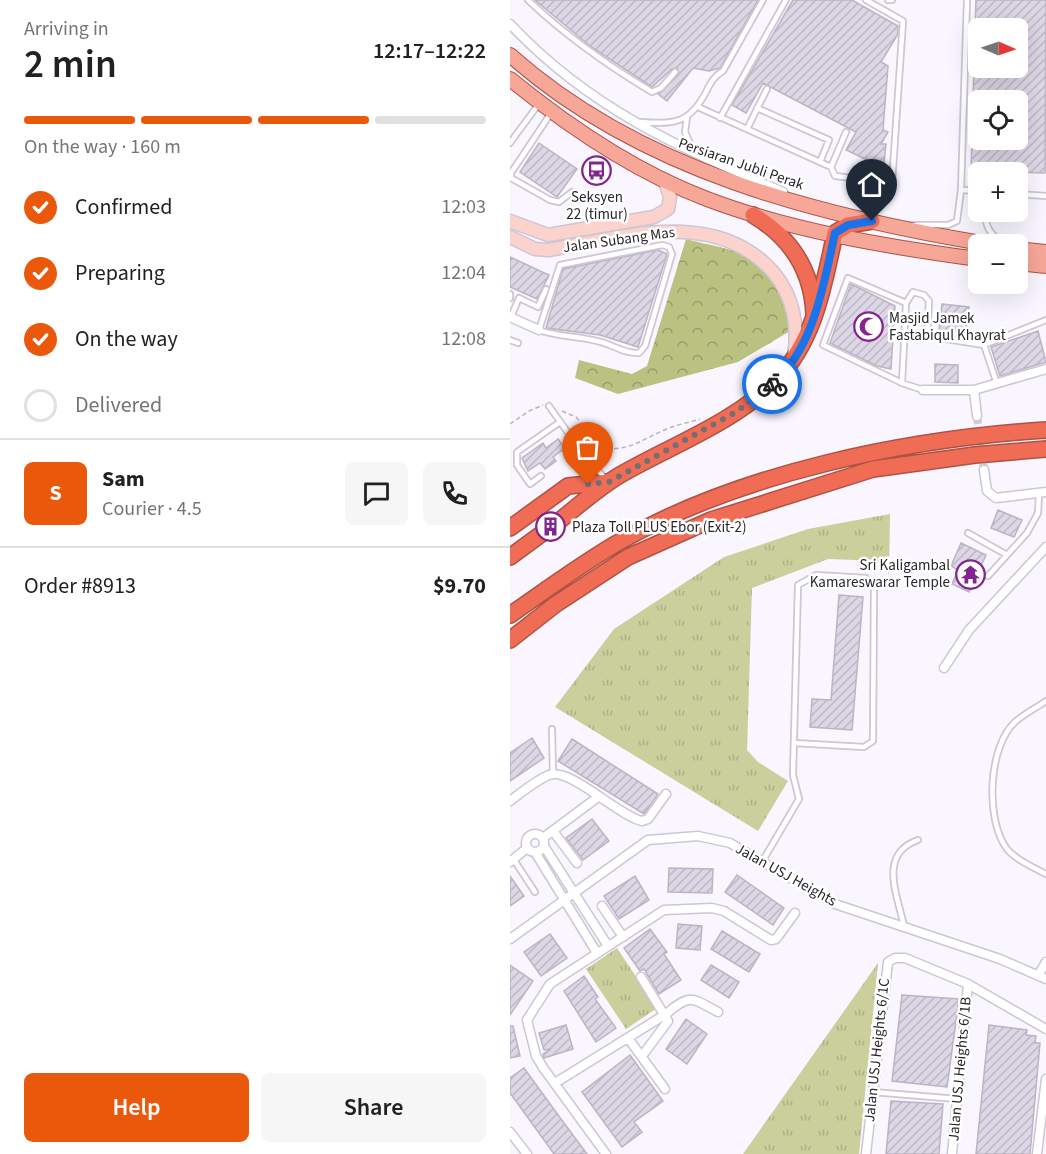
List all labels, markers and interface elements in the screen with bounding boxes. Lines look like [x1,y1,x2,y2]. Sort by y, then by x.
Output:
text: Arriving in [24,15,109,43]
north arrow [968,18,1028,78]
map controls [968,18,1028,294]
text: 12:17–12:22 [373,35,486,67]
text: 2 min [24,37,117,93]
button: locate [968,90,1028,150]
text: On the way · 160 m [24,133,181,161]
street label: Persiaran Jubli Perak [675,133,807,196]
bus stop icon: Seksyen 22 (timur) [581,154,613,186]
pin [846,159,897,221]
button: + [968,162,1028,222]
icon: home [855,168,888,201]
place label: Seksyen 22 (timur) [566,187,628,225]
icon: check [24,191,57,224]
text: Confirmed [75,191,172,223]
text: 12:03 [441,193,486,221]
street label: Jalan Subang Mas [562,222,676,258]
button: − [968,234,1028,294]
icon: check [24,257,57,290]
text: Preparing [75,257,165,289]
text: 12:04 [441,259,486,287]
place label: Masjid Jamek Fastabiqul Khayrat [889,308,1006,346]
mosque icon: Masjid Jamek Fastabiqul Khayrat [852,311,884,343]
icon: check [24,323,57,356]
text: On the way [75,323,178,355]
text: 12:08 [441,325,486,353]
courier [742,354,802,414]
icon: bike [756,368,789,401]
text: Delivered [75,389,162,421]
pin [562,422,613,484]
icon: bag [571,431,604,464]
button: chat [345,462,408,525]
button: phone [423,462,486,525]
text: Sam [102,463,145,495]
text: S [49,477,62,509]
text: Courier · 4.5 [102,495,202,523]
building icon: Plaza Toll PLUS Ebor (Exit-2) [535,511,567,543]
place label: Plaza Toll PLUS Ebor (Exit-2) [572,517,746,538]
place label: Sri Kaligambal Kamareswarar Temple [810,555,950,593]
temple icon: Sri Kaligambal Kamareswarar Temple [955,558,987,590]
text: Order #8913 [24,570,136,602]
text: $9.70 [433,570,486,602]
street label: Jalan USJ Heights [732,839,840,911]
street label: Jalan USJ Heights 6/1C [859,977,895,1123]
street label: Jalan USJ Heights 6/1B [943,996,977,1142]
button: Help [24,1073,249,1142]
button: Share [261,1073,486,1142]

